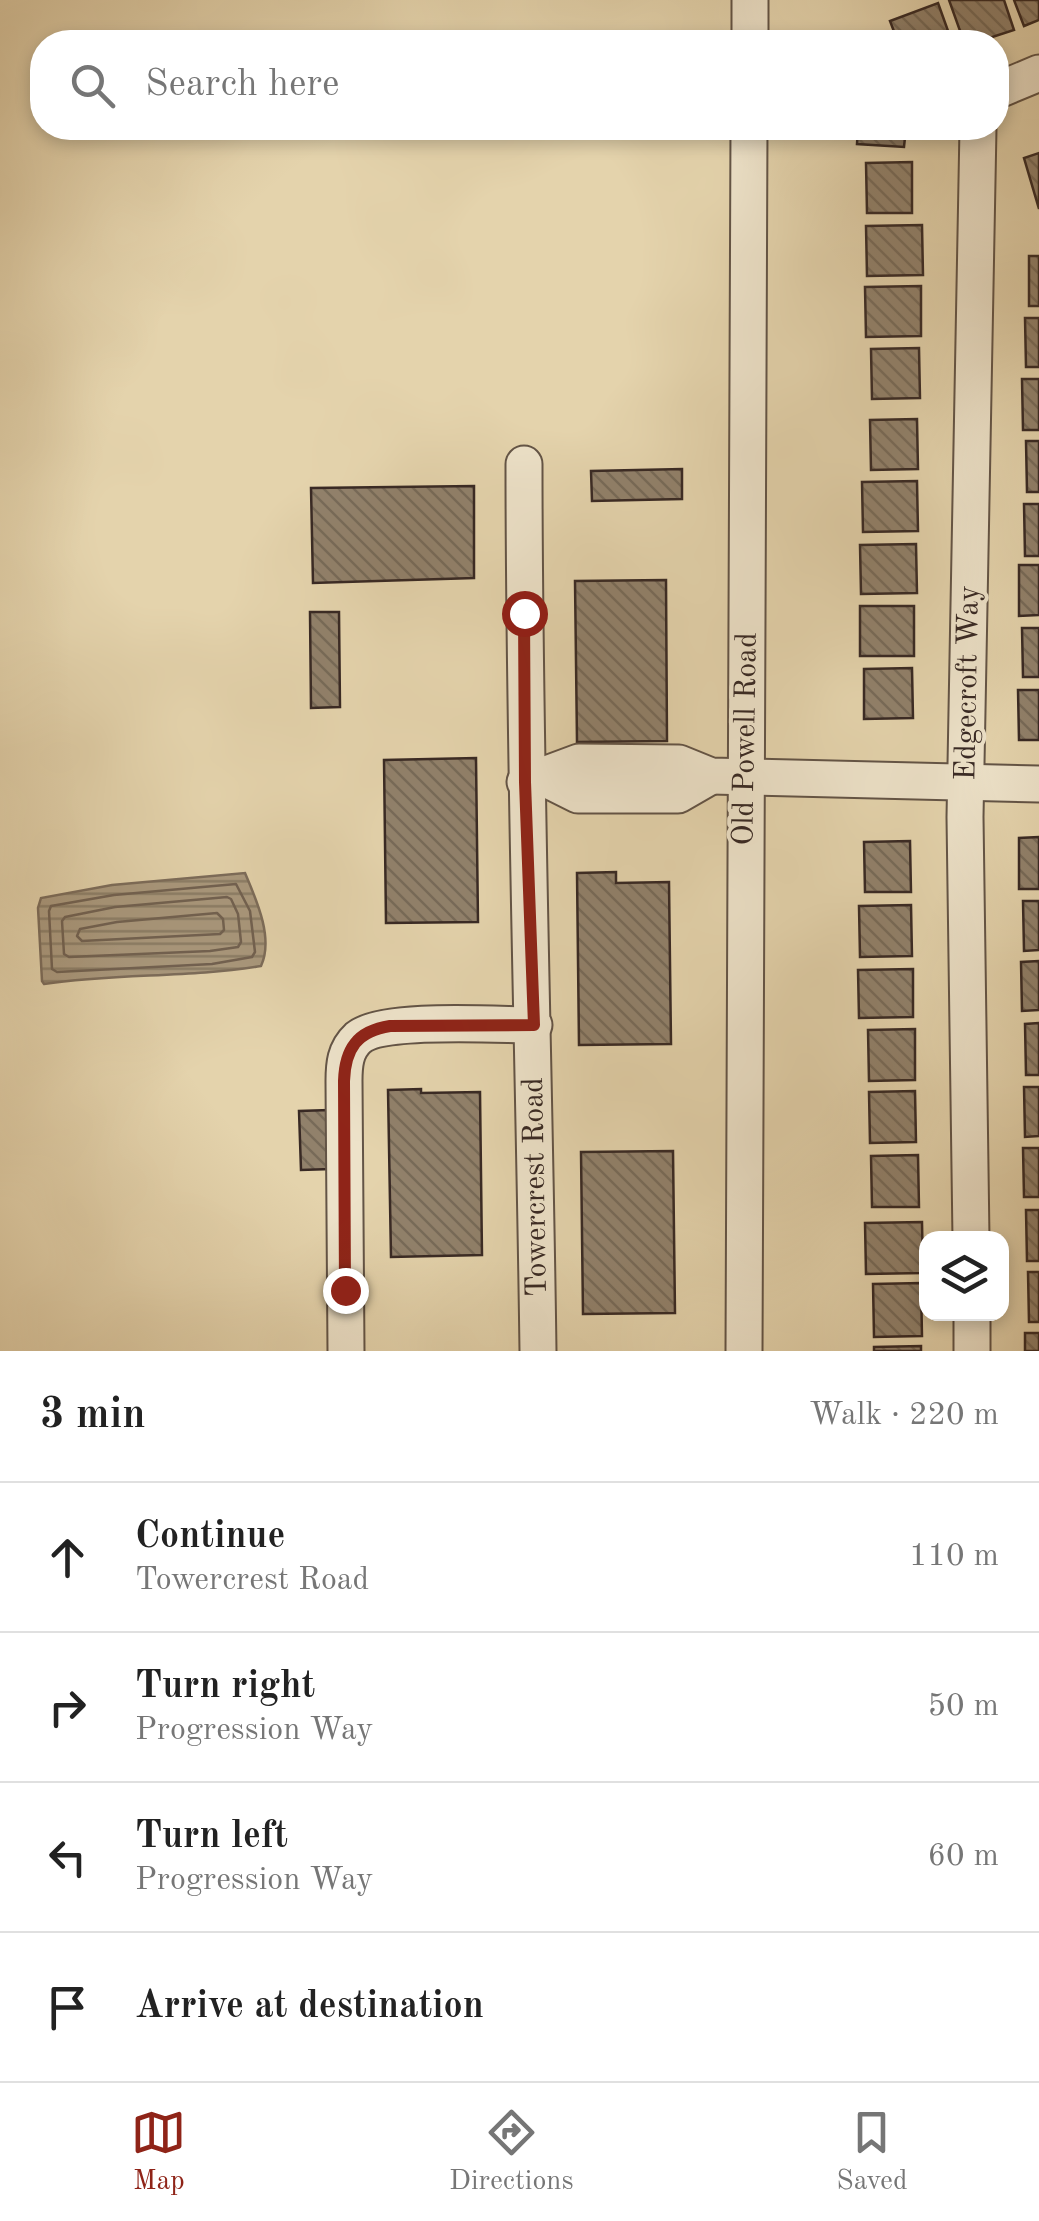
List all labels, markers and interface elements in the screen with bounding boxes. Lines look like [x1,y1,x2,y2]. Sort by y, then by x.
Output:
search box [30,30,1009,140]
icon: search [65,58,120,113]
text: Search here [145,66,340,104]
street label: Edgecroft Way [951,585,985,781]
route start [502,591,548,637]
street label: Old Powell Road [729,632,763,846]
street label: Towercrest Road [519,1077,553,1297]
map controls [919,1231,1009,1321]
button: layers [919,1231,1009,1321]
route end [323,1268,369,1314]
text: 3 min [40,1395,146,1437]
text: Walk · 220 m [809,1400,999,1432]
text: Continue [135,1518,285,1556]
icon: ahead [40,1530,95,1585]
text: 110 m [909,1541,999,1573]
text: Towercrest Road [135,1565,369,1597]
text: Turn right [135,1668,315,1706]
icon: right [40,1680,95,1735]
text: 50 m [928,1691,999,1723]
text: Progression Way [135,1715,373,1747]
text: Turn left [135,1818,288,1856]
icon: left [40,1830,95,1885]
text: 60 m [928,1841,999,1873]
text: Progression Way [135,1865,373,1897]
icon: arrive [40,1980,95,2035]
text: Arrive at destination [135,1988,484,2026]
tab: Map [131,2105,186,2200]
tab: Directions [449,2105,574,2200]
tab: Saved [836,2105,908,2200]

